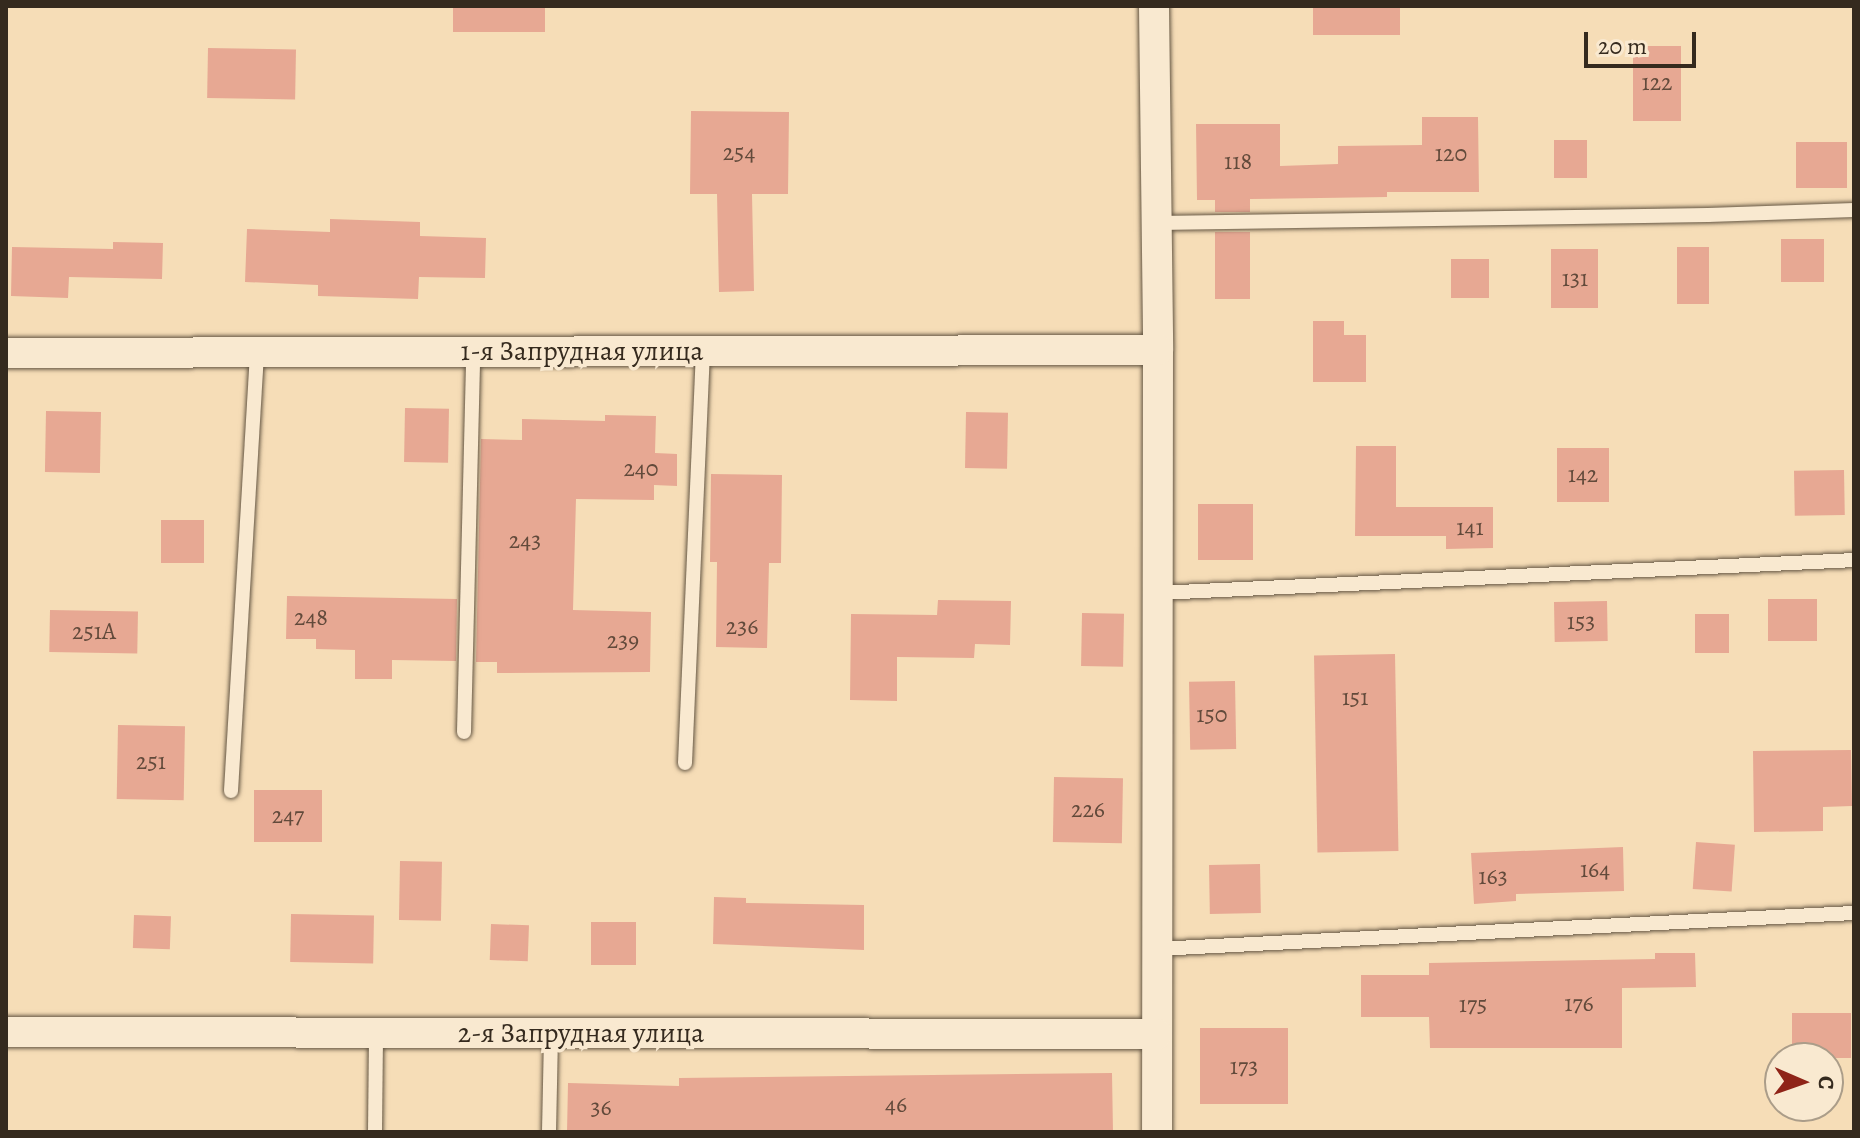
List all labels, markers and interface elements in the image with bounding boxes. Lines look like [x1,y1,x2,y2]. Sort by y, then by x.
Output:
scale bar [1588,16,1700,66]
text: 20 m [1598,30,1647,62]
house number: 122 [1641,69,1673,97]
house number: 254 [723,139,755,167]
house number: 120 [1435,140,1467,168]
house number: 118 [1224,148,1252,176]
house number: 131 [1562,265,1588,293]
street label: 1-я Запрудная улица [461,334,703,368]
house number: 240 [623,455,659,483]
house number: 142 [1568,461,1598,489]
house number: 141 [1456,514,1484,542]
house number: 243 [509,527,541,555]
house number: 248 [294,604,328,632]
house number: 153 [1567,608,1595,636]
house number: 236 [726,613,758,641]
house number: 251А [72,618,116,646]
house number: 239 [607,627,639,655]
house number: 151 [1342,684,1368,712]
house number: 150 [1196,701,1228,729]
house number: 251 [136,748,166,776]
house number: 226 [1071,796,1105,824]
house number: 247 [272,802,304,830]
house number: 164 [1580,856,1610,884]
house number: 163 [1478,863,1508,891]
house number: 176 [1564,990,1594,1018]
house number: 175 [1459,991,1487,1019]
street label: 2-я Запрудная улица [458,1016,704,1050]
north arrow [1764,1042,1844,1122]
house number: 173 [1230,1053,1258,1081]
text: С [1811,1075,1841,1090]
house number: 46 [885,1091,907,1119]
house number: 36 [590,1094,612,1122]

